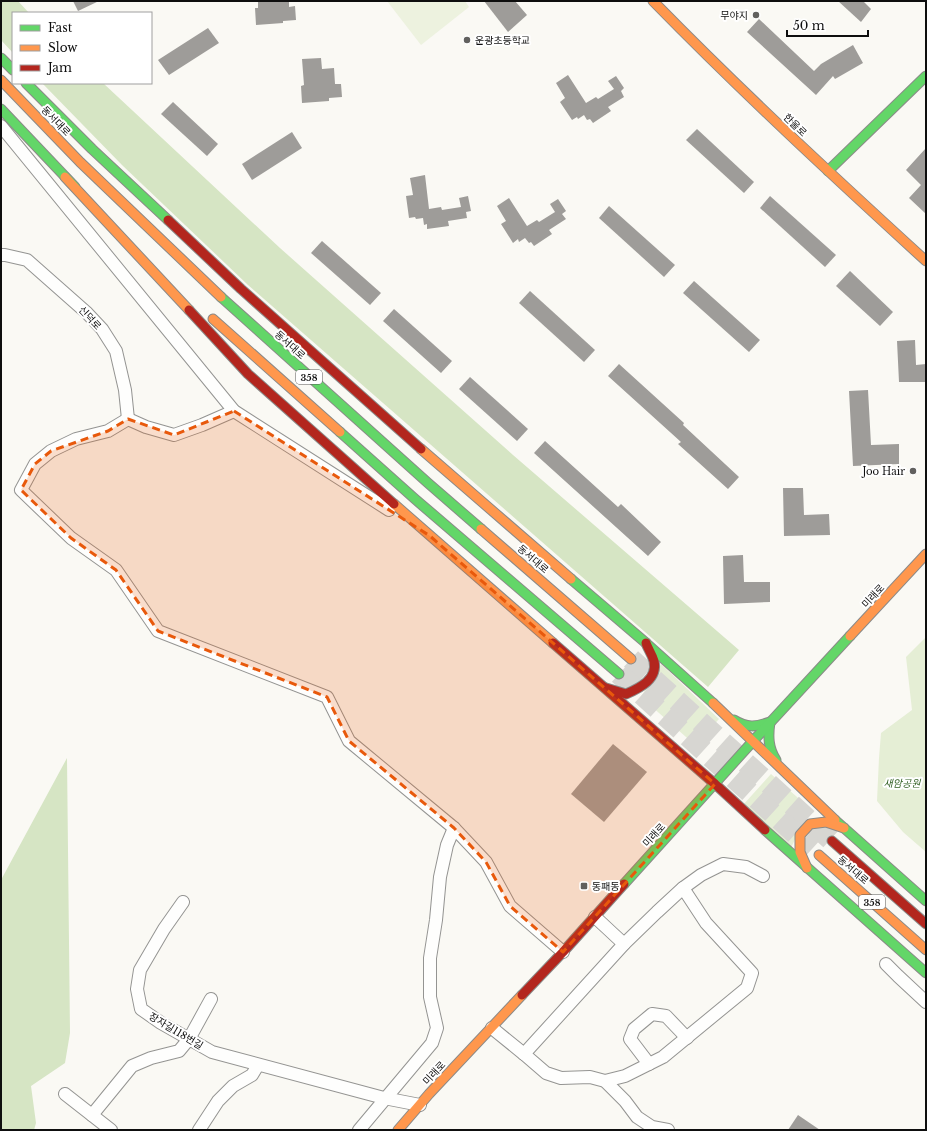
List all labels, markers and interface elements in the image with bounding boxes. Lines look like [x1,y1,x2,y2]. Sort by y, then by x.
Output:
place label: 무야지 [720,9,748,22]
marker: 무야지 [751,10,761,20]
legend [12,12,152,84]
scale bar [787,12,868,38]
text: 50 m [793,18,825,33]
text: Fast [48,20,73,35]
place label: 운광초등학교 [475,34,530,47]
marker: 운광초등학교 [462,35,472,45]
text: Slow [48,40,78,55]
text: Jam [46,60,72,75]
street label: 동서대로 [39,103,73,139]
street label: 한울로 [781,111,809,139]
street label: 신덕로 [76,303,104,333]
street label: 동서대로 [272,328,308,362]
road number: 358 [296,370,322,384]
place label: Joo Hair [860,465,905,478]
marker: Joo Hair [908,466,918,476]
street label: 동서대로 [515,542,551,576]
street label: 미래로 [859,581,887,611]
park label: 새암공원 [884,777,921,790]
street label: 미래로 [640,820,668,850]
street label: 동서대로 [835,853,871,887]
place label: 동패동 [592,880,620,893]
marker: 동패동 [579,881,589,891]
road number: 358 [859,895,885,909]
street label: 장자길118번길 [147,1010,205,1052]
street label: 미래로 [420,1058,448,1088]

